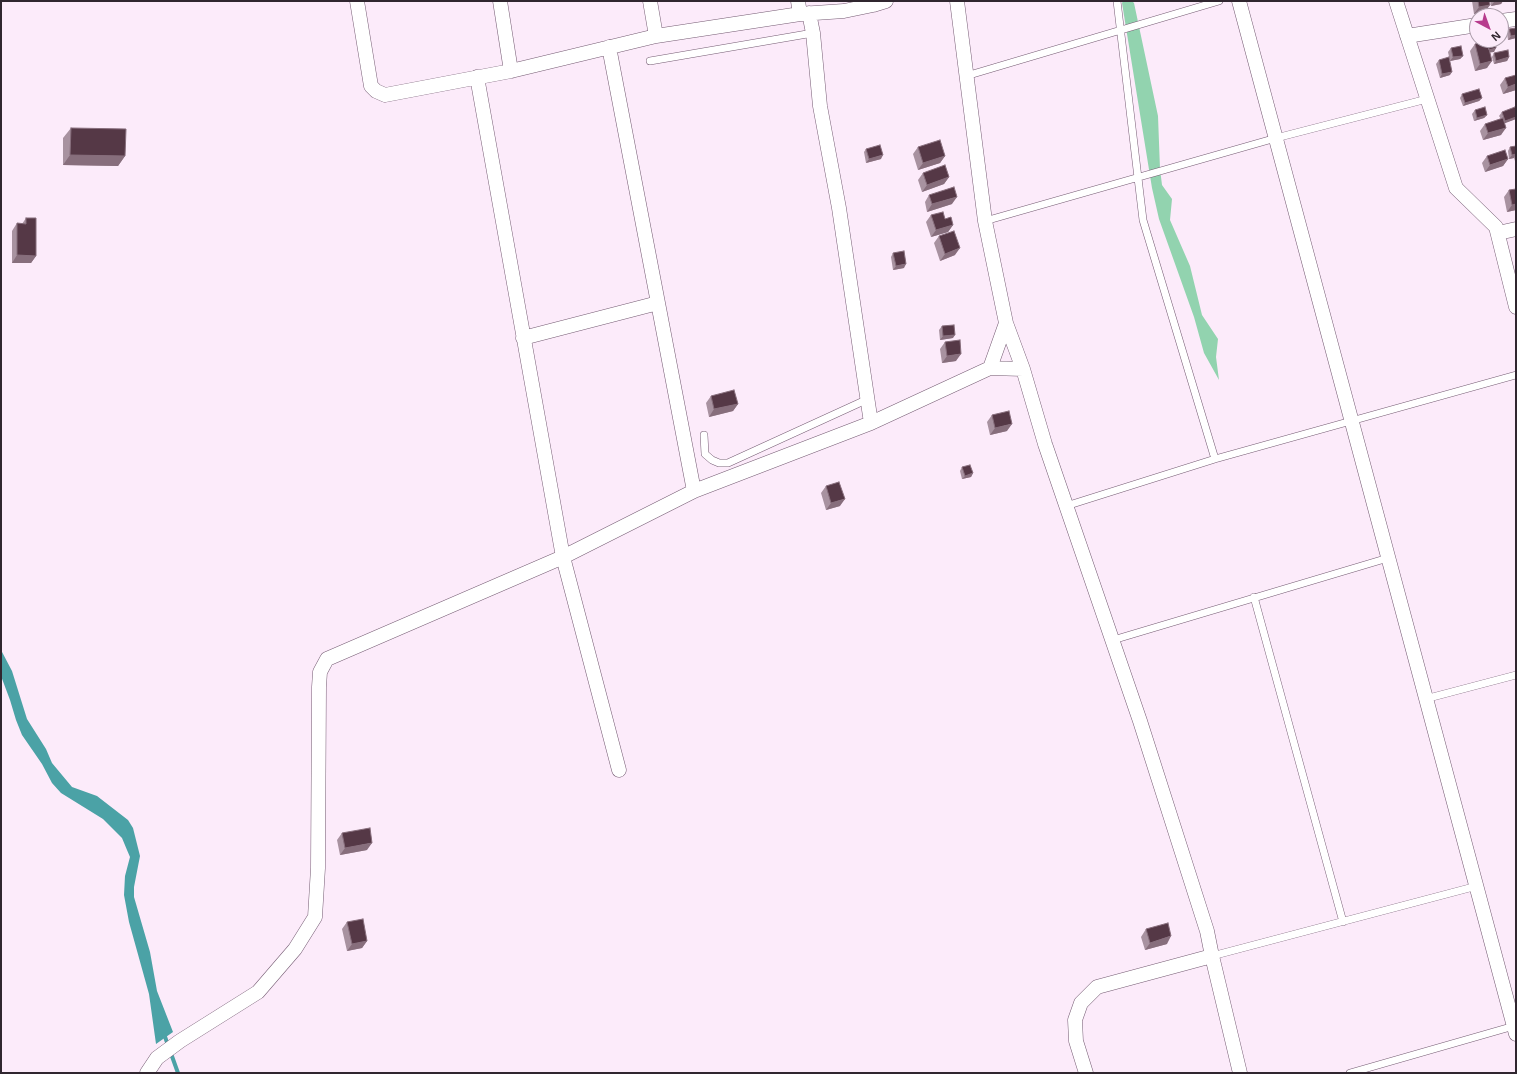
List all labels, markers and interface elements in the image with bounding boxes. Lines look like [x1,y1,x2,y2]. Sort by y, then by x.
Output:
north arrow [1469,8,1509,48]
text: N [1489,29,1503,43]

